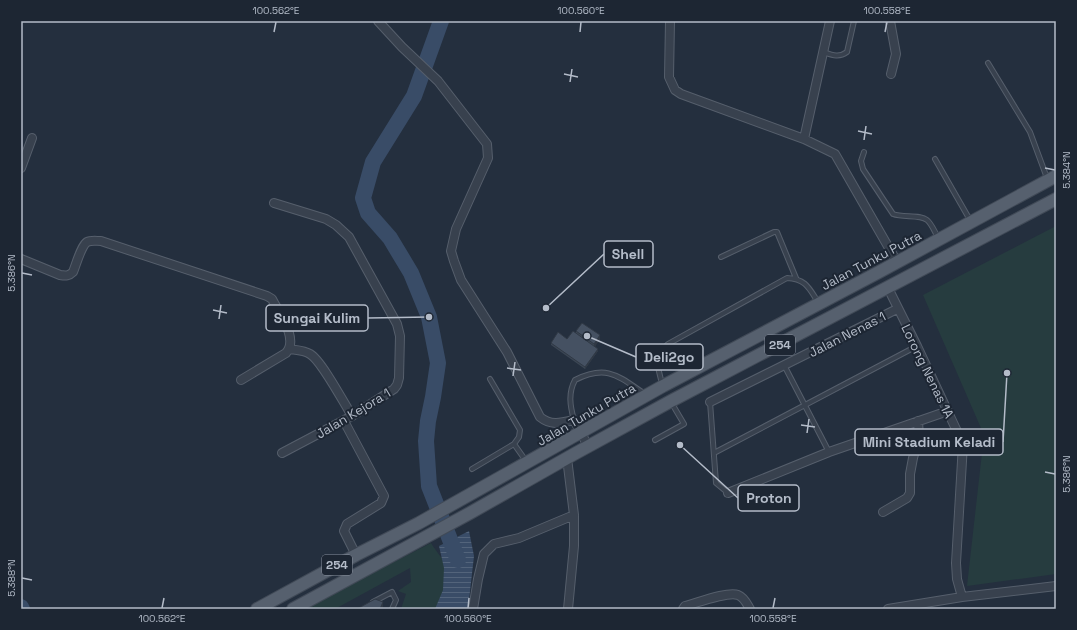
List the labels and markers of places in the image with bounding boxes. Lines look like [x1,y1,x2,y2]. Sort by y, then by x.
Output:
callout: Shell [604,241,653,267]
callout: Sungai Kulim [266,305,368,331]
callout: Deli2go [636,344,703,370]
callout: Mini Stadium Keladi [855,429,1003,455]
callout: Proton [738,485,799,511]

